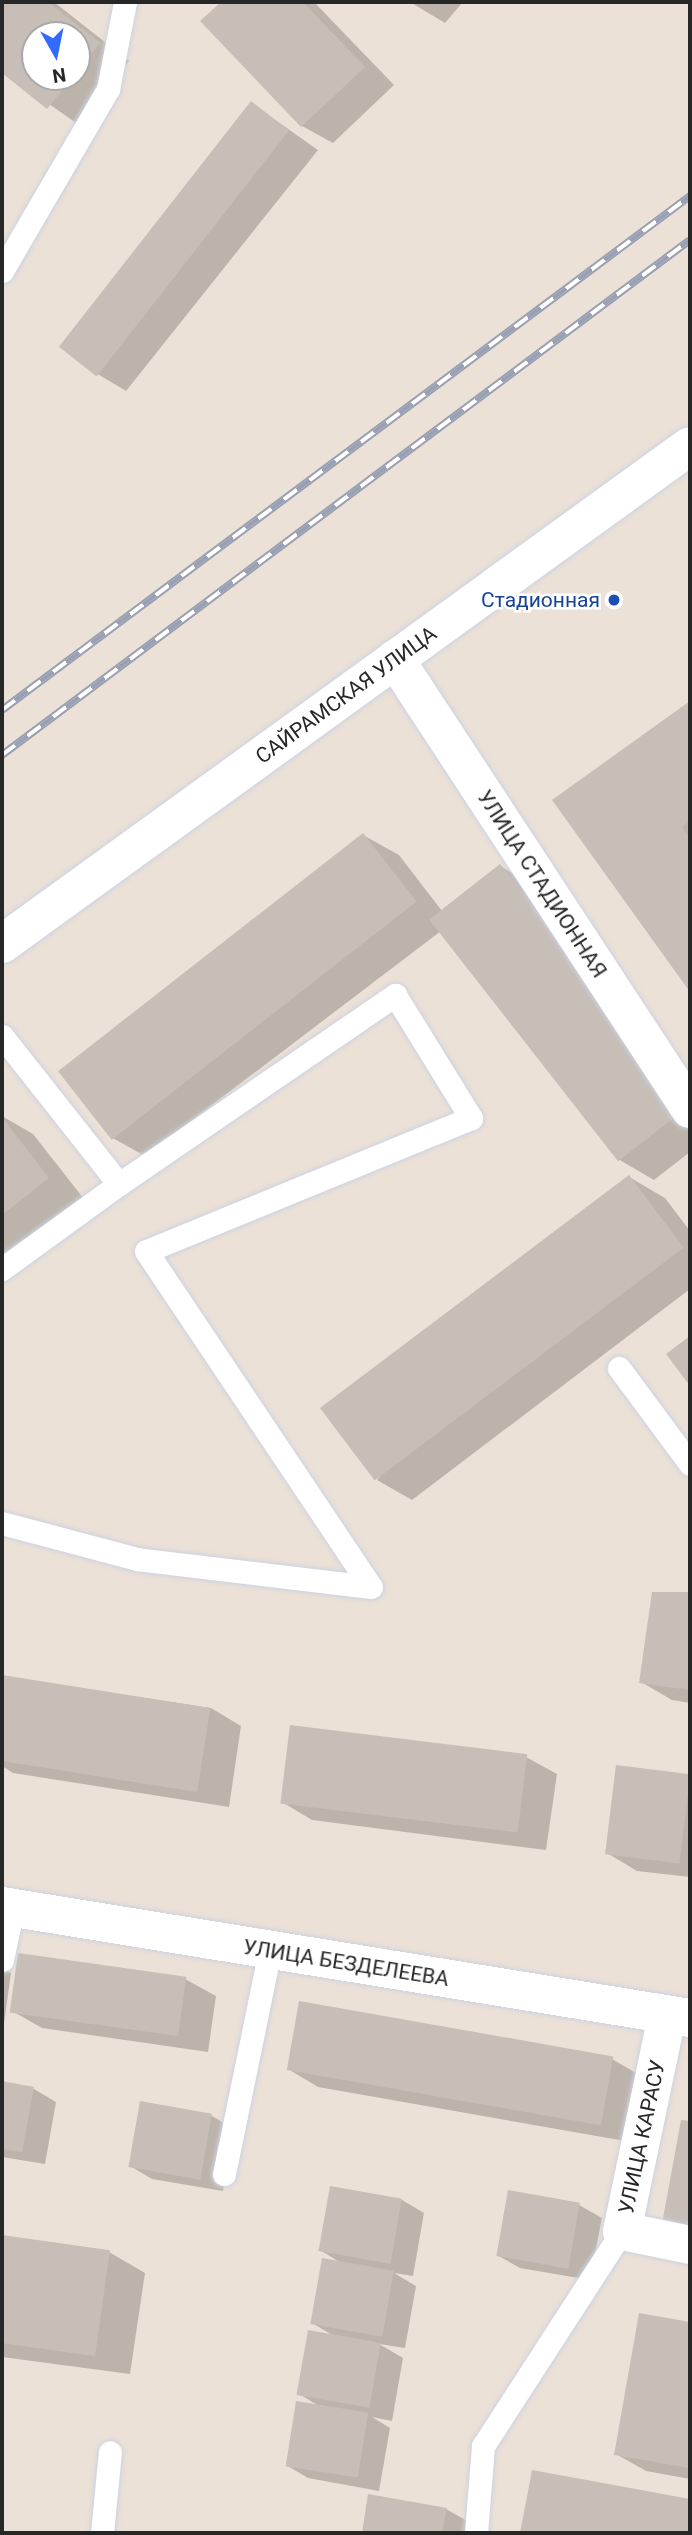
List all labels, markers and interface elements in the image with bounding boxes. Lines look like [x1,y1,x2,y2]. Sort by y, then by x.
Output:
north arrow [21,21,91,91]
text: N [51,63,67,88]
place label: Стадионная [481,587,600,613]
marker: Стадионная [606,592,622,608]
street label: САЙРАМСКАЯ УЛИЦА [251,621,441,769]
street label: УЛИЦА СТАДИОННАЯ [472,786,612,982]
street label: УЛИЦА БЕЗДЕЛЕЕВА [241,1934,451,1992]
street label: УЛИЦА КАРАСУ [613,2058,671,2216]

